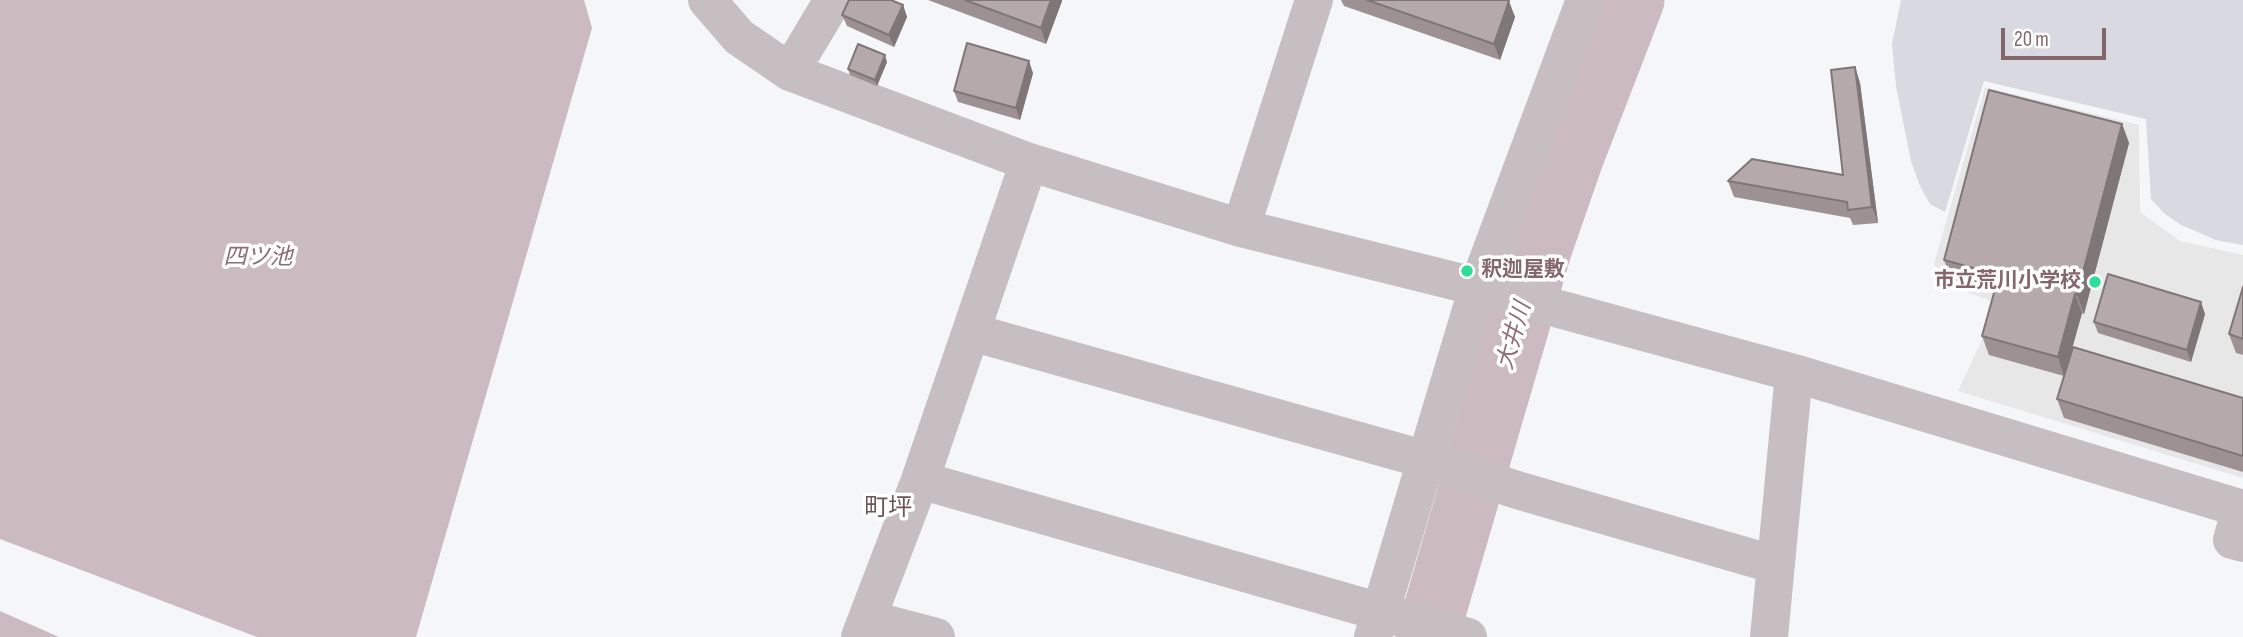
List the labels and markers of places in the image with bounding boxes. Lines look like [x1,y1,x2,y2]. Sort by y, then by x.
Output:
place label: 釈迦屋敷 [1481,258,1565,284]
marker: 釈迦屋敷 [1459,263,1475,279]
place label: 市立荒川小学校 [1934,269,2081,295]
marker: 市立荒川小学校 [2087,274,2103,290]

